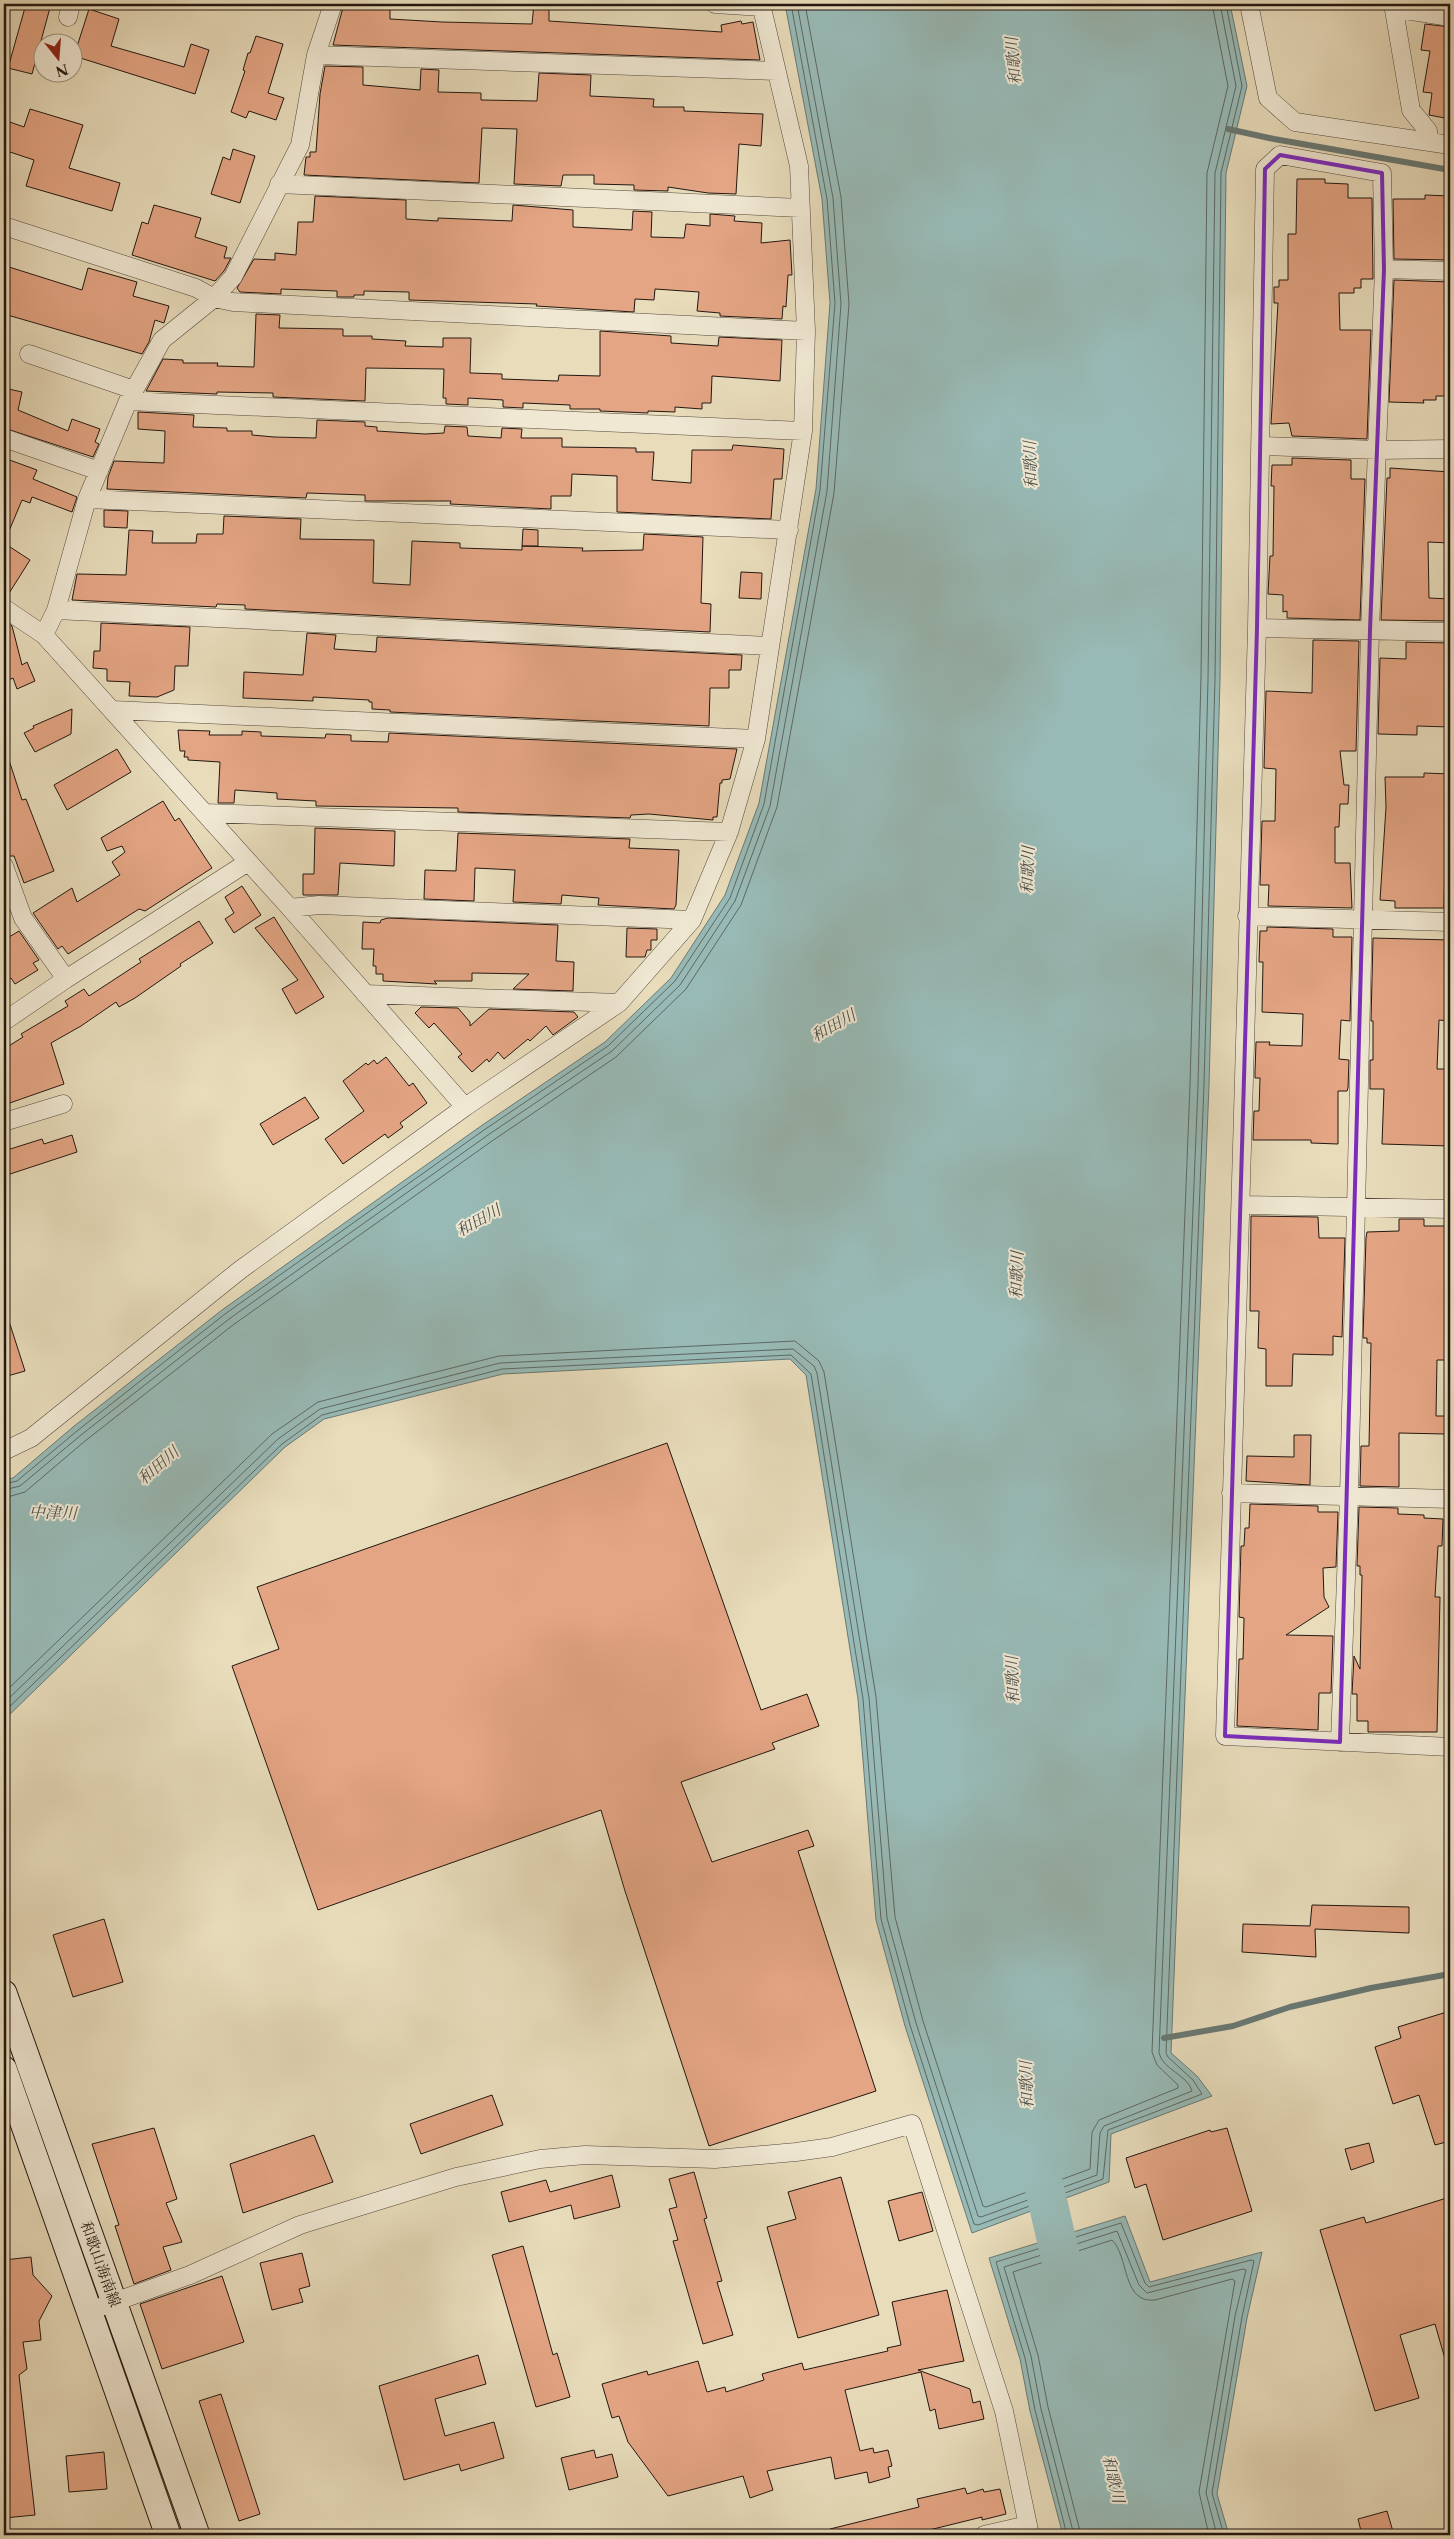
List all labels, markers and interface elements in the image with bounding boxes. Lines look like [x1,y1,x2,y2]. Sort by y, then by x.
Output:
north arrow [32,32,82,82]
water label: 和歌川 [1001,34,1025,86]
text: N [53,60,70,81]
water label: 和歌川 [1019,439,1041,489]
water label: 和歌川 [1016,844,1038,894]
water label: 和田川 [807,1004,861,1045]
water label: 和田川 [452,1199,506,1240]
water label: 和歌川 [1005,1249,1027,1299]
water label: 和田川 [133,1440,184,1488]
water label: 中津川 [29,1501,79,1523]
water label: 和歌川 [1001,1654,1023,1704]
water label: 和歌川 [1015,2059,1037,2109]
street label: 和歌山海南線 [77,2218,125,2310]
water label: 和歌川 [1099,2453,1130,2507]

